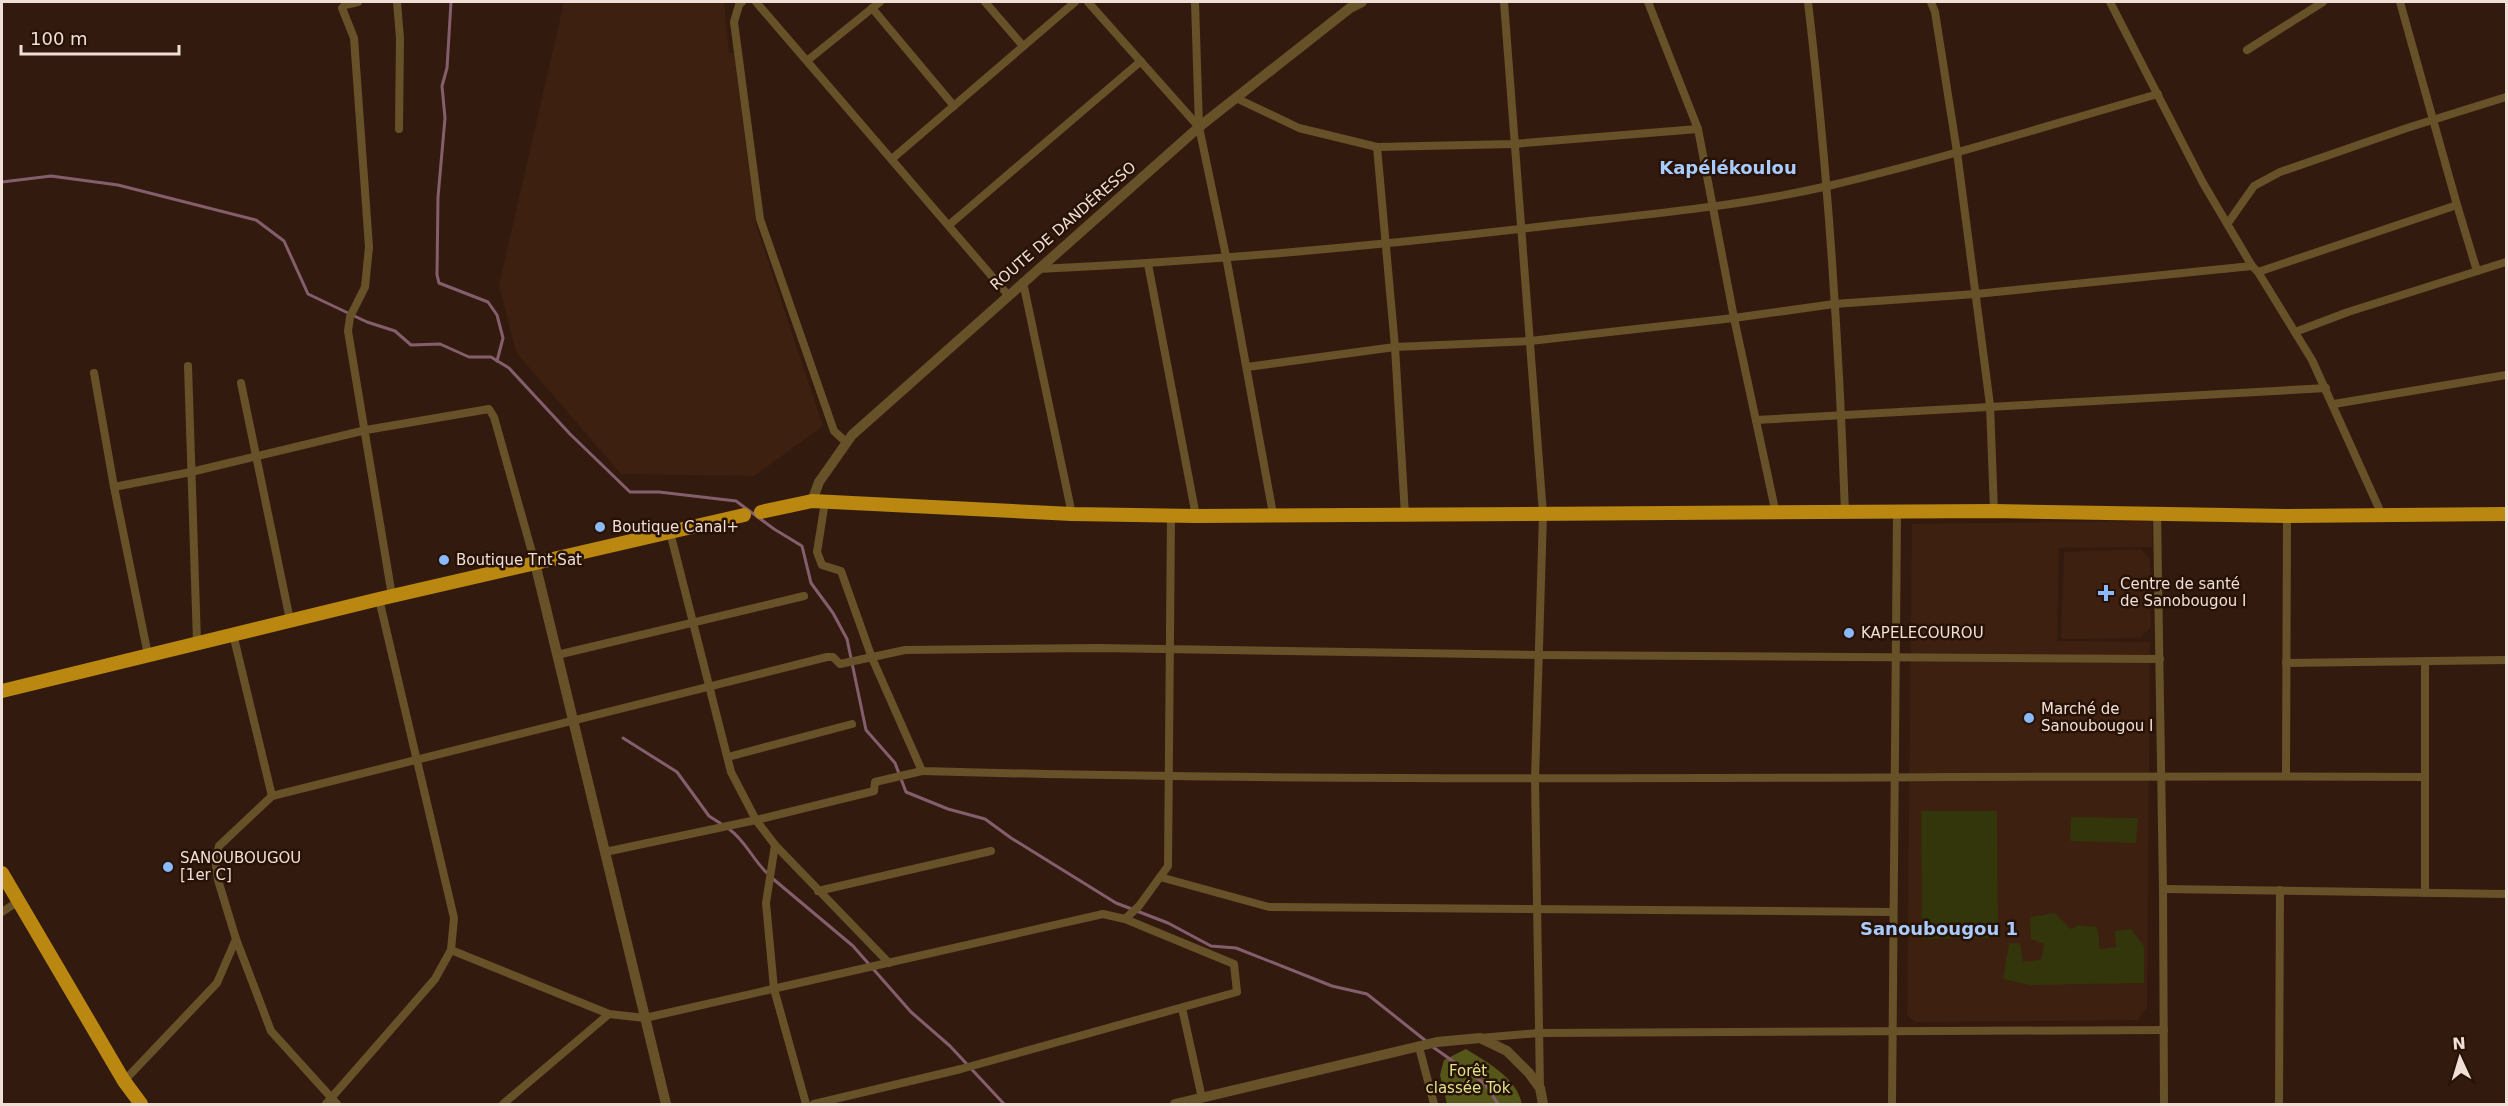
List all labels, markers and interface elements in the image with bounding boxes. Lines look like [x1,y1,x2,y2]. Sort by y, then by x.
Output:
scale bar [21,18,178,56]
text: 100 m [30,28,88,49]
street label: ROUTE DE DANDÉRESSO [986,157,1139,294]
district label: Kapélékoulou [1659,157,1797,178]
place label: Boutique Canal+ [612,518,739,536]
marker: Boutique Canal+ [593,520,607,534]
place label: Boutique Tnt Sat [456,551,582,569]
marker: Boutique Tnt Sat [437,553,451,567]
place label: Centre de santé de Sanobougou I [2120,575,2247,610]
marker: Centre de santé de Sanobougou I [2097,584,2115,602]
place label: KAPELECOUROU [1861,624,1984,642]
marker: KAPELECOUROU [1842,626,1856,640]
place label: Marché de Sanoubougou I [2041,700,2154,735]
marker: Marché de Sanoubougou I [2022,711,2036,725]
place label: SANOUBOUGOU [1er C] [180,849,301,884]
marker: SANOUBOUGOU [1er C] [161,860,175,874]
district label: Sanoubougou 1 [1860,918,2018,939]
north arrow [2430,1028,2490,1088]
text: N [2452,1034,2466,1053]
park label: Forêt classée Tok [1426,1062,1511,1097]

